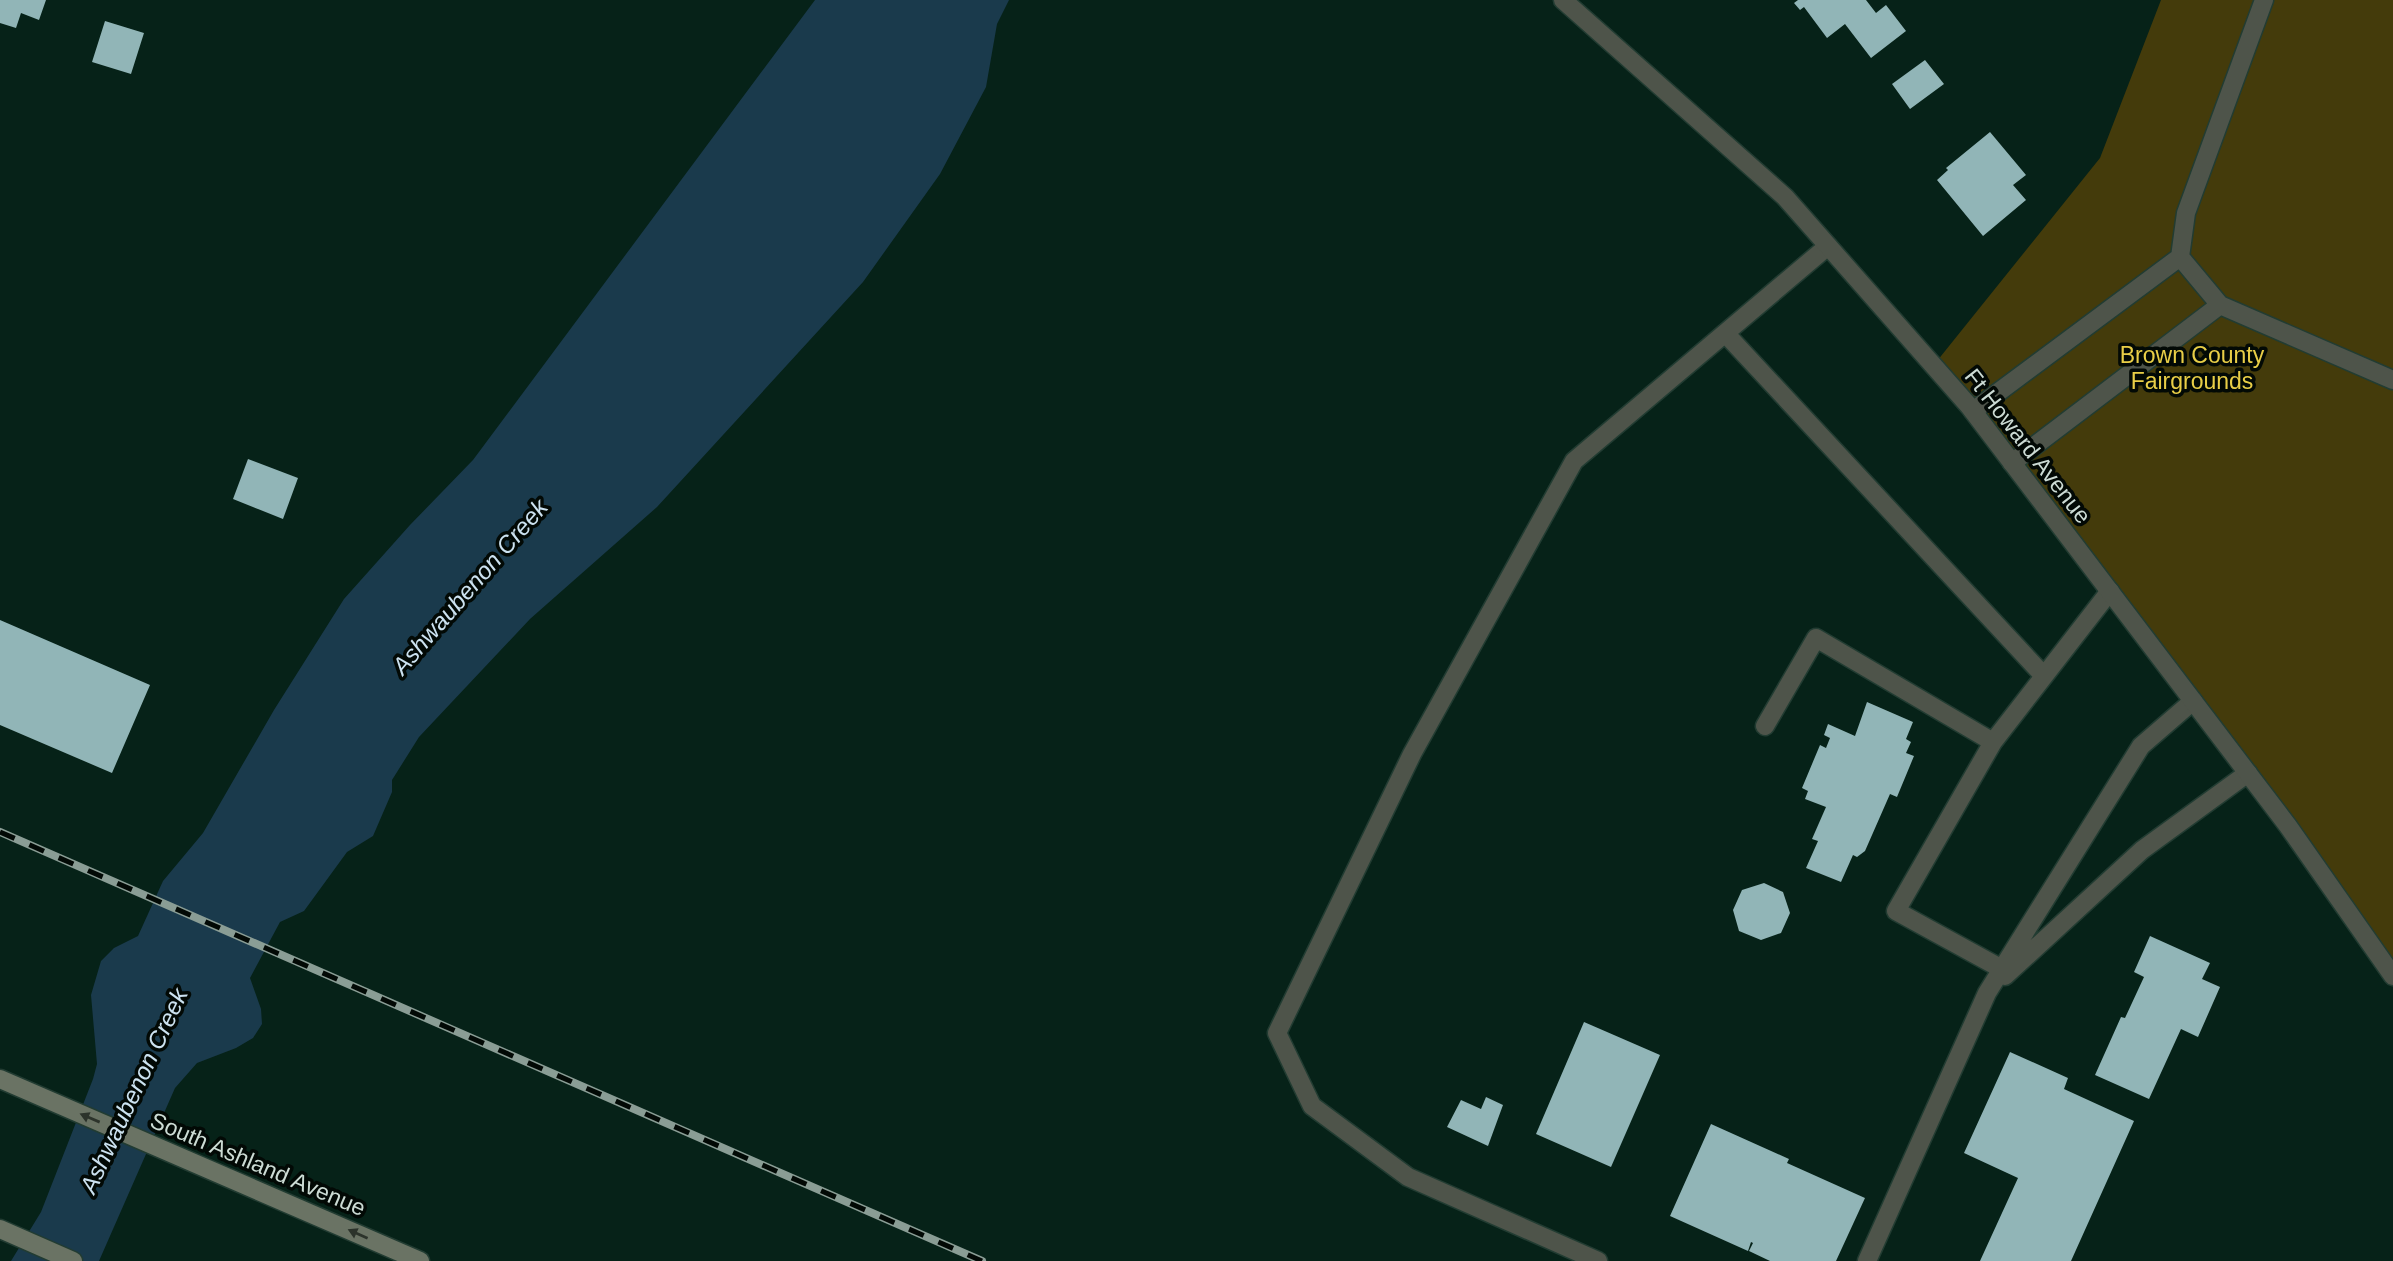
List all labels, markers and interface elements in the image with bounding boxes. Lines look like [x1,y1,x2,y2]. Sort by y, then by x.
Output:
park label: Brown County Fairgrounds [2120,342,2265,394]
street label: Ft Howard Avenue [1960,364,2096,528]
water label: Ashwaubenon Creek [385,492,554,681]
water label: Ashwaubenon Creek [73,982,194,1199]
street label: South Ashland Avenue [147,1107,369,1221]
one-way arrow [80,1112,100,1124]
one-way arrow [348,1228,368,1240]

